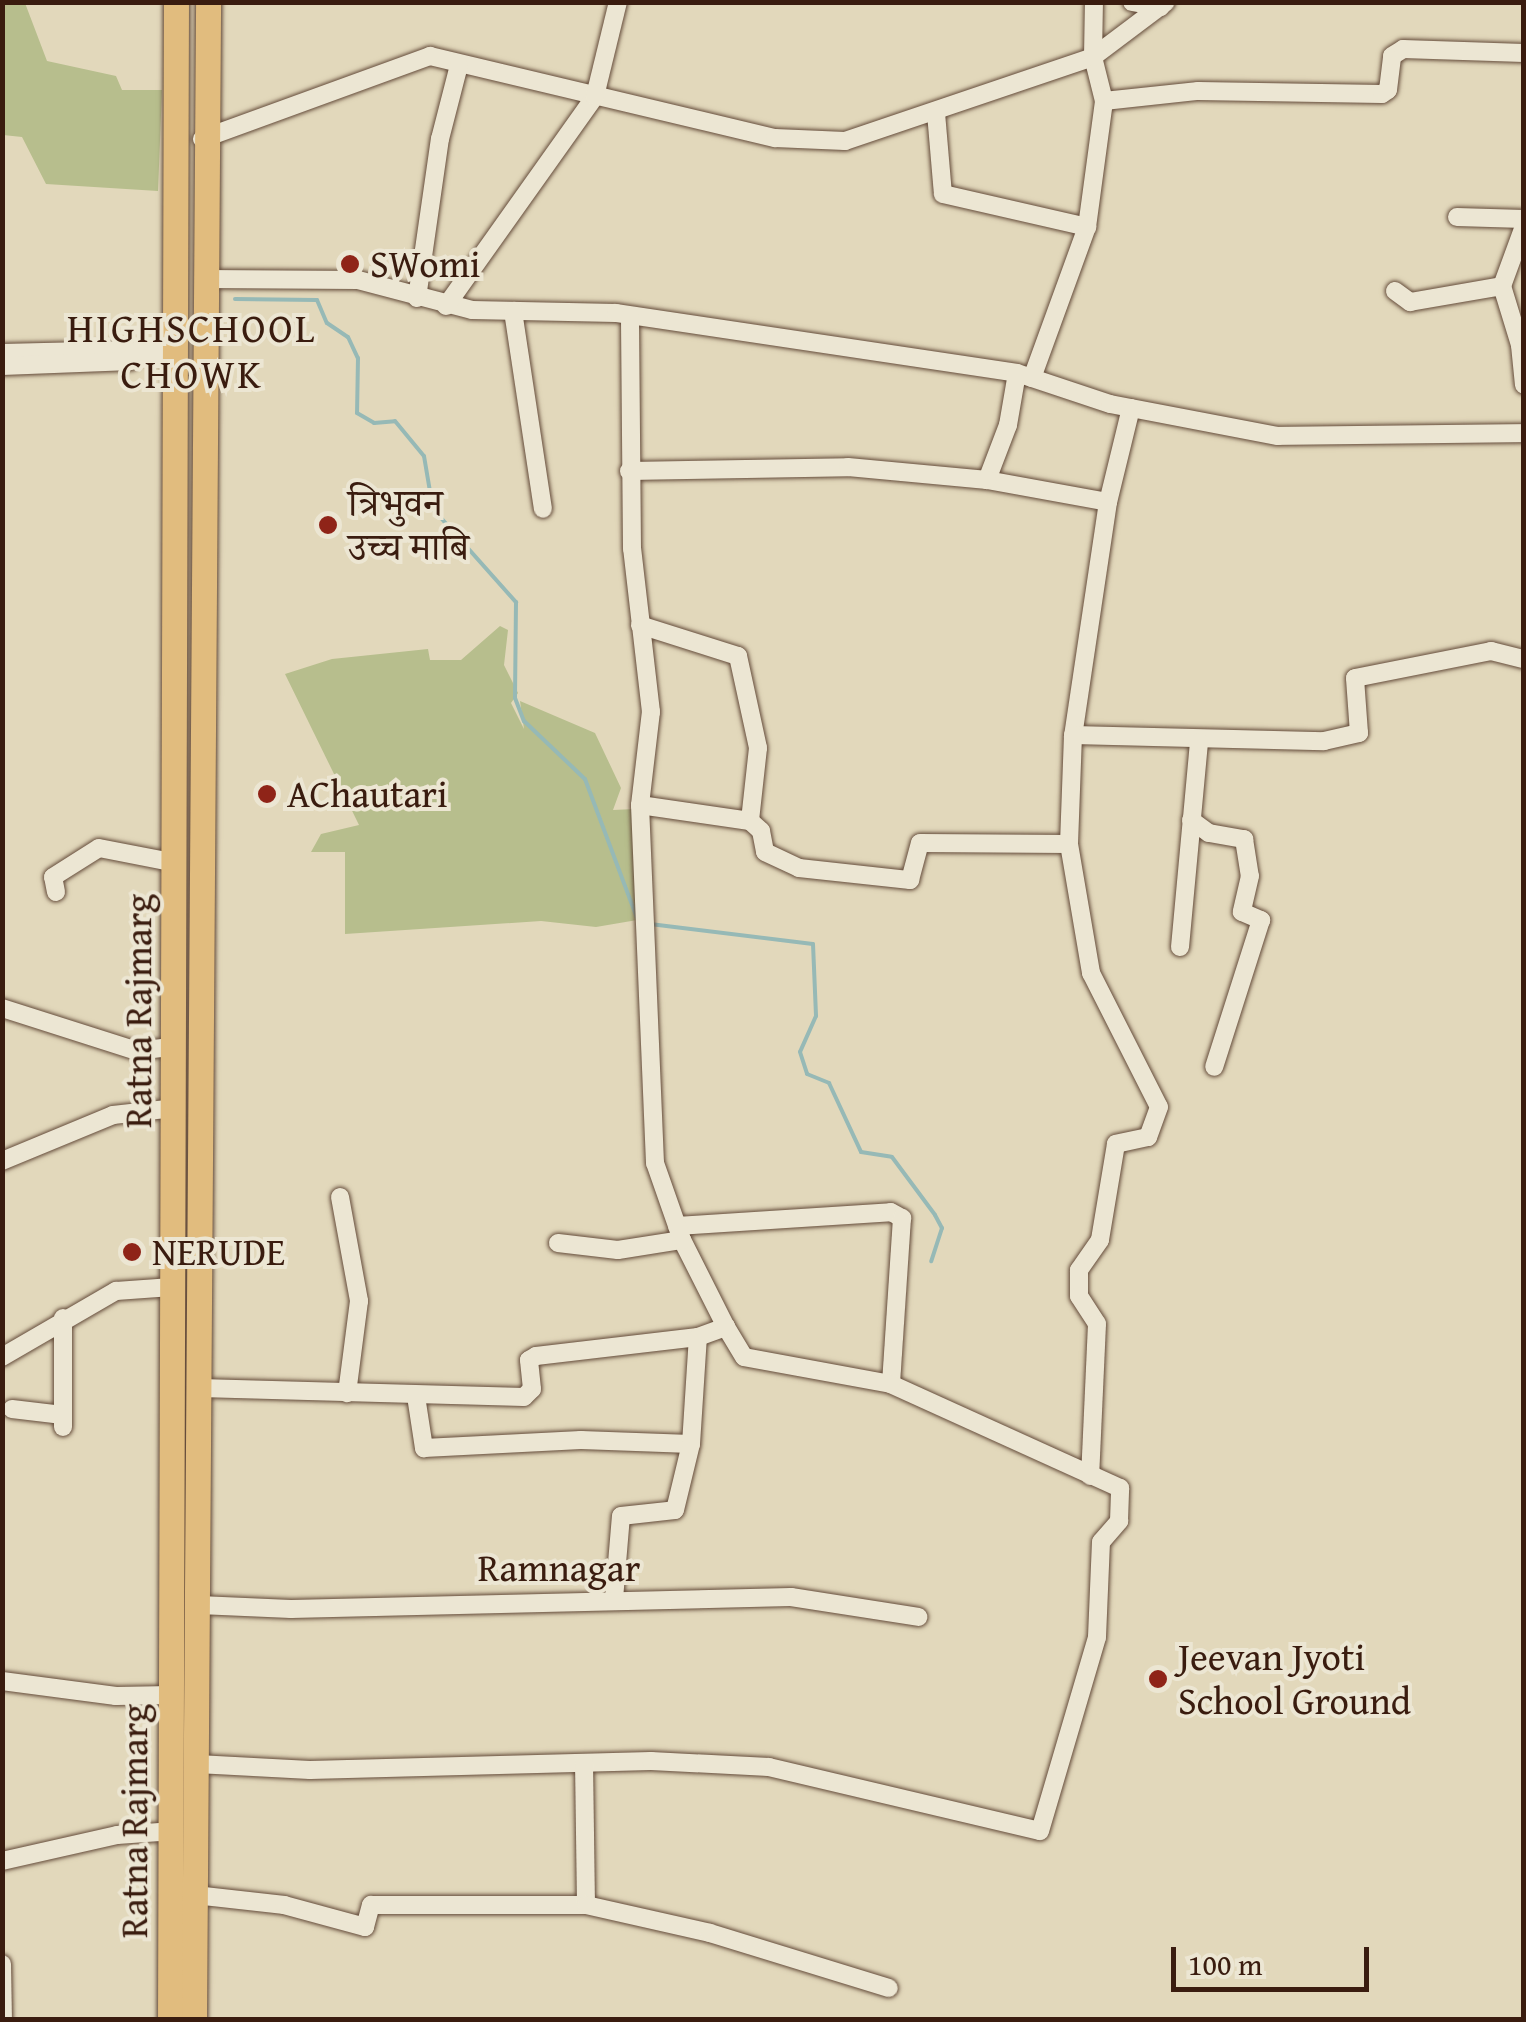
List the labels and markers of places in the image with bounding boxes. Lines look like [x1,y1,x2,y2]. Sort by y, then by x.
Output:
place label: SWomi [370,241,480,287]
marker: SWomi [339,253,361,275]
place label: त्रिभुवन उच्च माबि [348,480,469,570]
marker: त्रिभुवन उच्च माबि [317,514,339,536]
place label: AChautari [287,771,448,817]
marker: AChautari [256,783,278,805]
place label: NERUDE [152,1229,285,1275]
marker: NERUDE [121,1241,143,1263]
place label: Jeevan Jyoti School Ground [1178,1634,1411,1724]
marker: Jeevan Jyoti School Ground [1147,1668,1169,1690]

